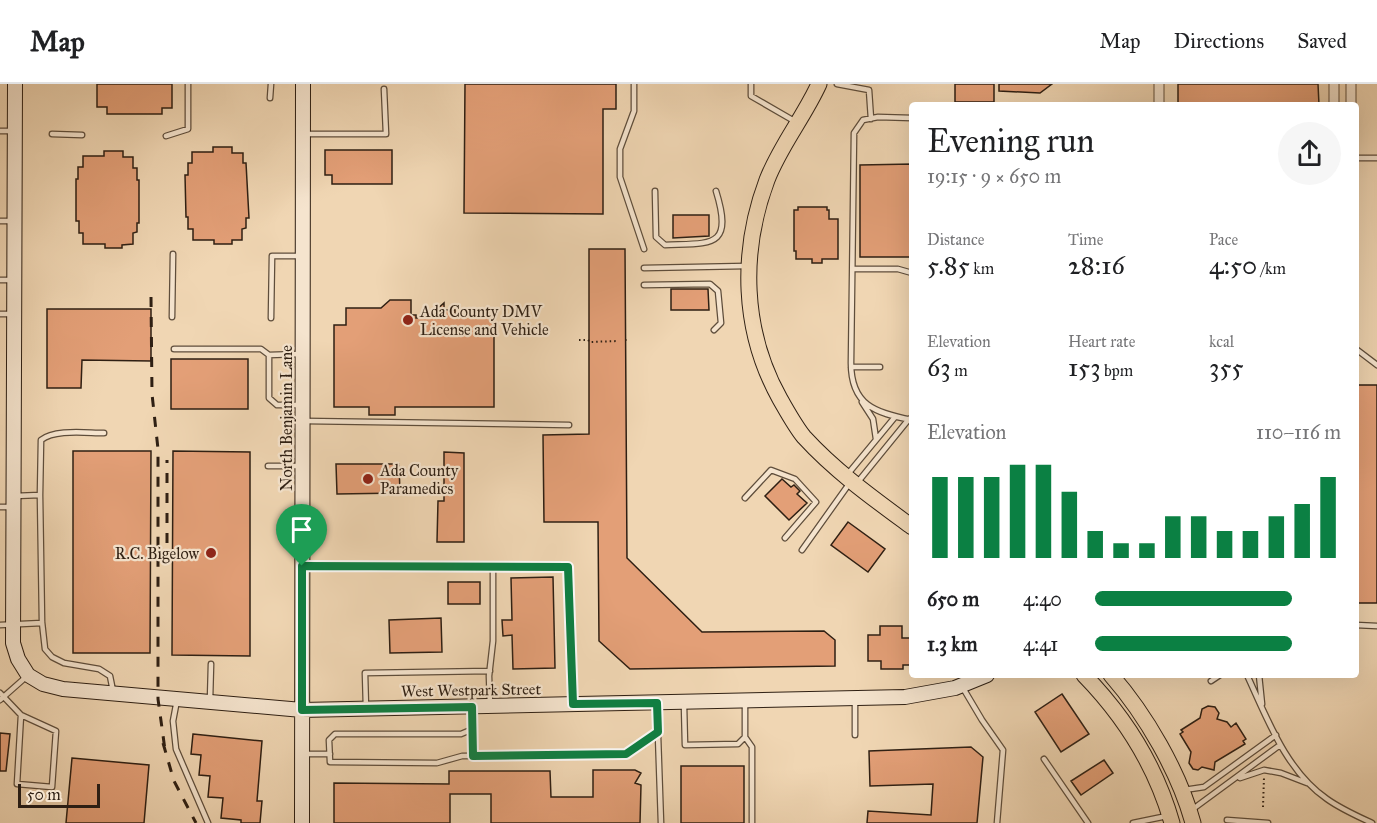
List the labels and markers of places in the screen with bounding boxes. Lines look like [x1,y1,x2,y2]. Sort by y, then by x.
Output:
place label: Ada County DMV License and Vehicle [419,302,549,339]
marker: Ada County DMV License and Vehicle [401,313,415,327]
place label: Ada County Paramedics [379,461,459,498]
marker: Ada County Paramedics [361,472,375,486]
pin [276,504,327,566]
place label: R.C. Bigelow [115,544,200,564]
marker: R.C. Bigelow [204,546,218,560]

